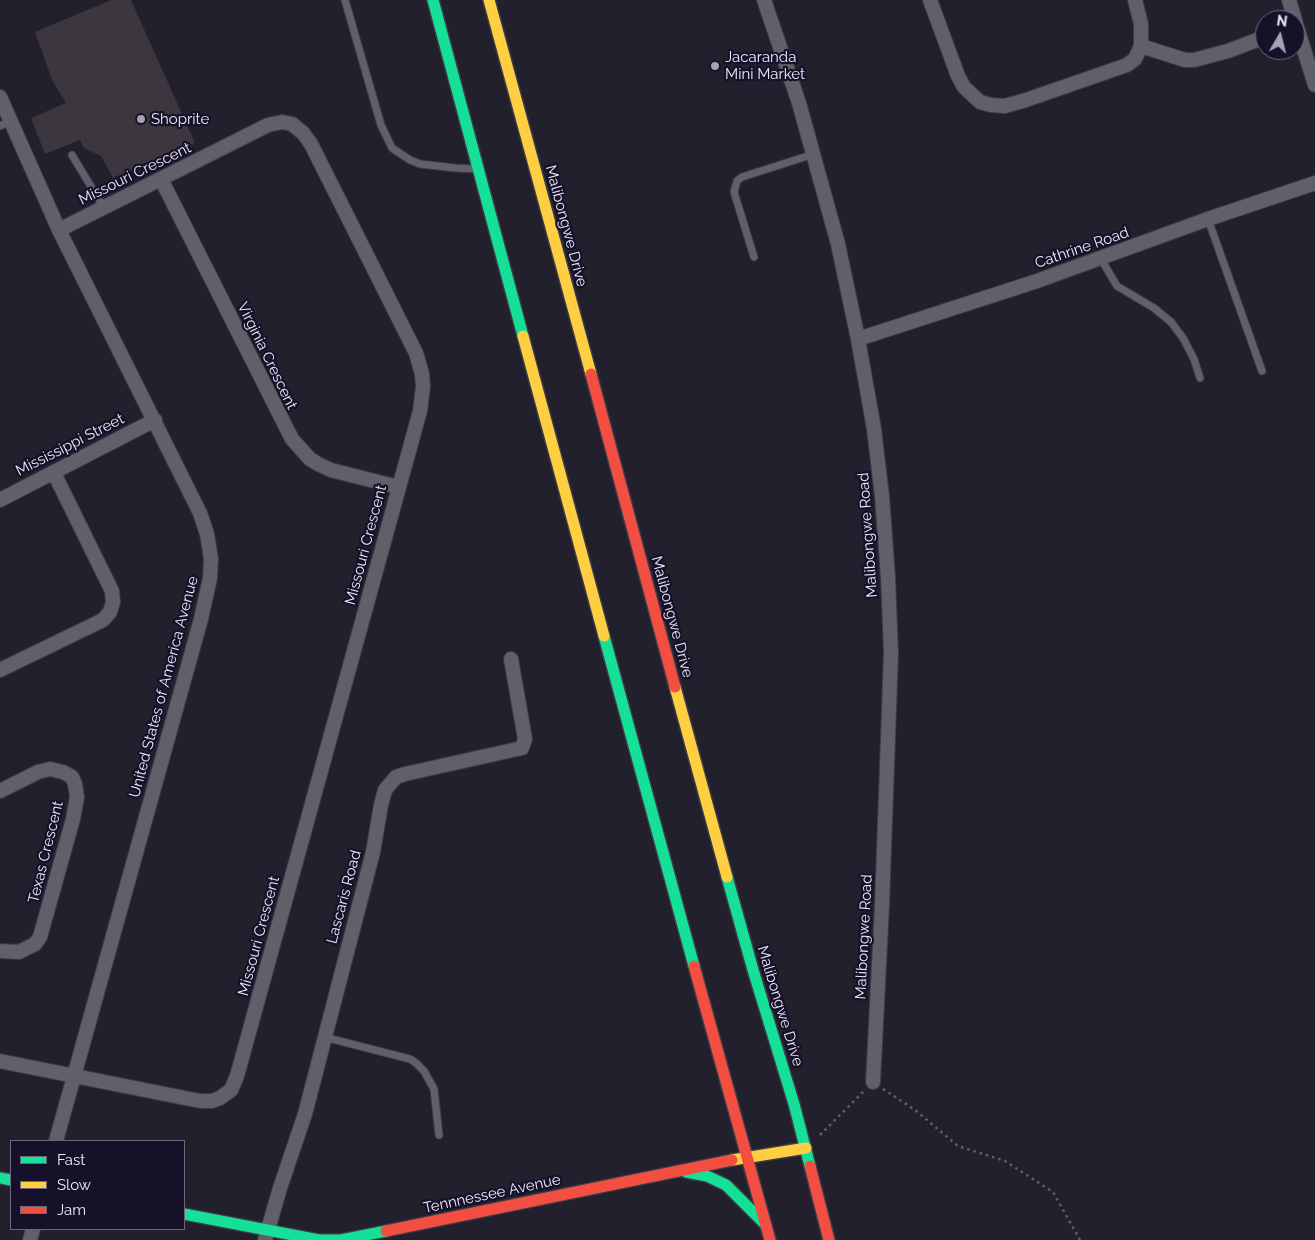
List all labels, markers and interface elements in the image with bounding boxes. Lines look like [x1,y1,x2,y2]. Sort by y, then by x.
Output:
north arrow [1255,10,1305,60]
text: N [1276,12,1288,30]
place label: Jacaranda Mini Market [725,48,805,83]
marker: Jacaranda Mini Market [709,60,721,72]
place label: Shoprite [151,110,209,128]
marker: Shoprite [135,113,147,125]
street label: Missouri Crescent [76,139,194,209]
street label: Malibongwe Drive [541,163,591,289]
street label: Cathrine Road [1033,224,1131,272]
street label: Virginia Crescent [233,299,301,413]
street label: Mississippi Street [13,410,127,480]
street label: Malibongwe Road [855,472,881,598]
street label: Missouri Crescent [341,483,391,607]
street label: Malibongwe Drive [647,554,697,680]
street label: United States of America Avenue [126,574,202,800]
street label: Texas Crescent [25,799,67,905]
street label: Lascaris Road [323,848,365,946]
street label: Missouri Crescent [234,874,284,998]
street label: Malibongwe Road [852,874,876,1000]
street label: Malibongwe Drive [753,944,807,1068]
legend [10,1140,185,1230]
text: Fast [57,1151,85,1169]
street label: Tennnessee Avenue [422,1171,562,1217]
text: Slow [57,1176,91,1194]
text: Jam [57,1201,86,1219]

